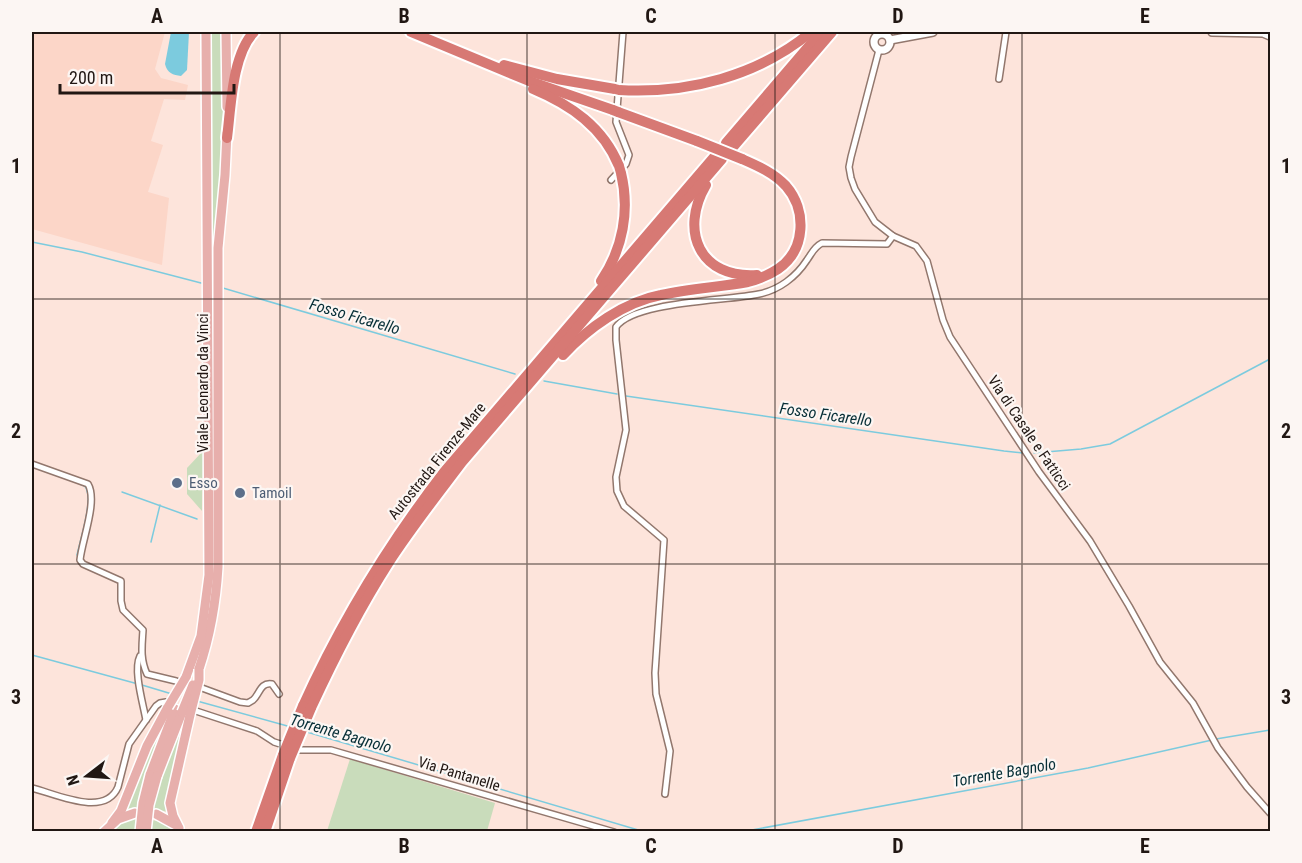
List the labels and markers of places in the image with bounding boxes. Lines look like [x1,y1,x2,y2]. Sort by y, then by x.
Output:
place label: Esso [189,474,218,492]
marker: Esso [170,476,184,490]
place label: Tamoil [252,484,292,502]
marker: Tamoil [233,486,247,500]

